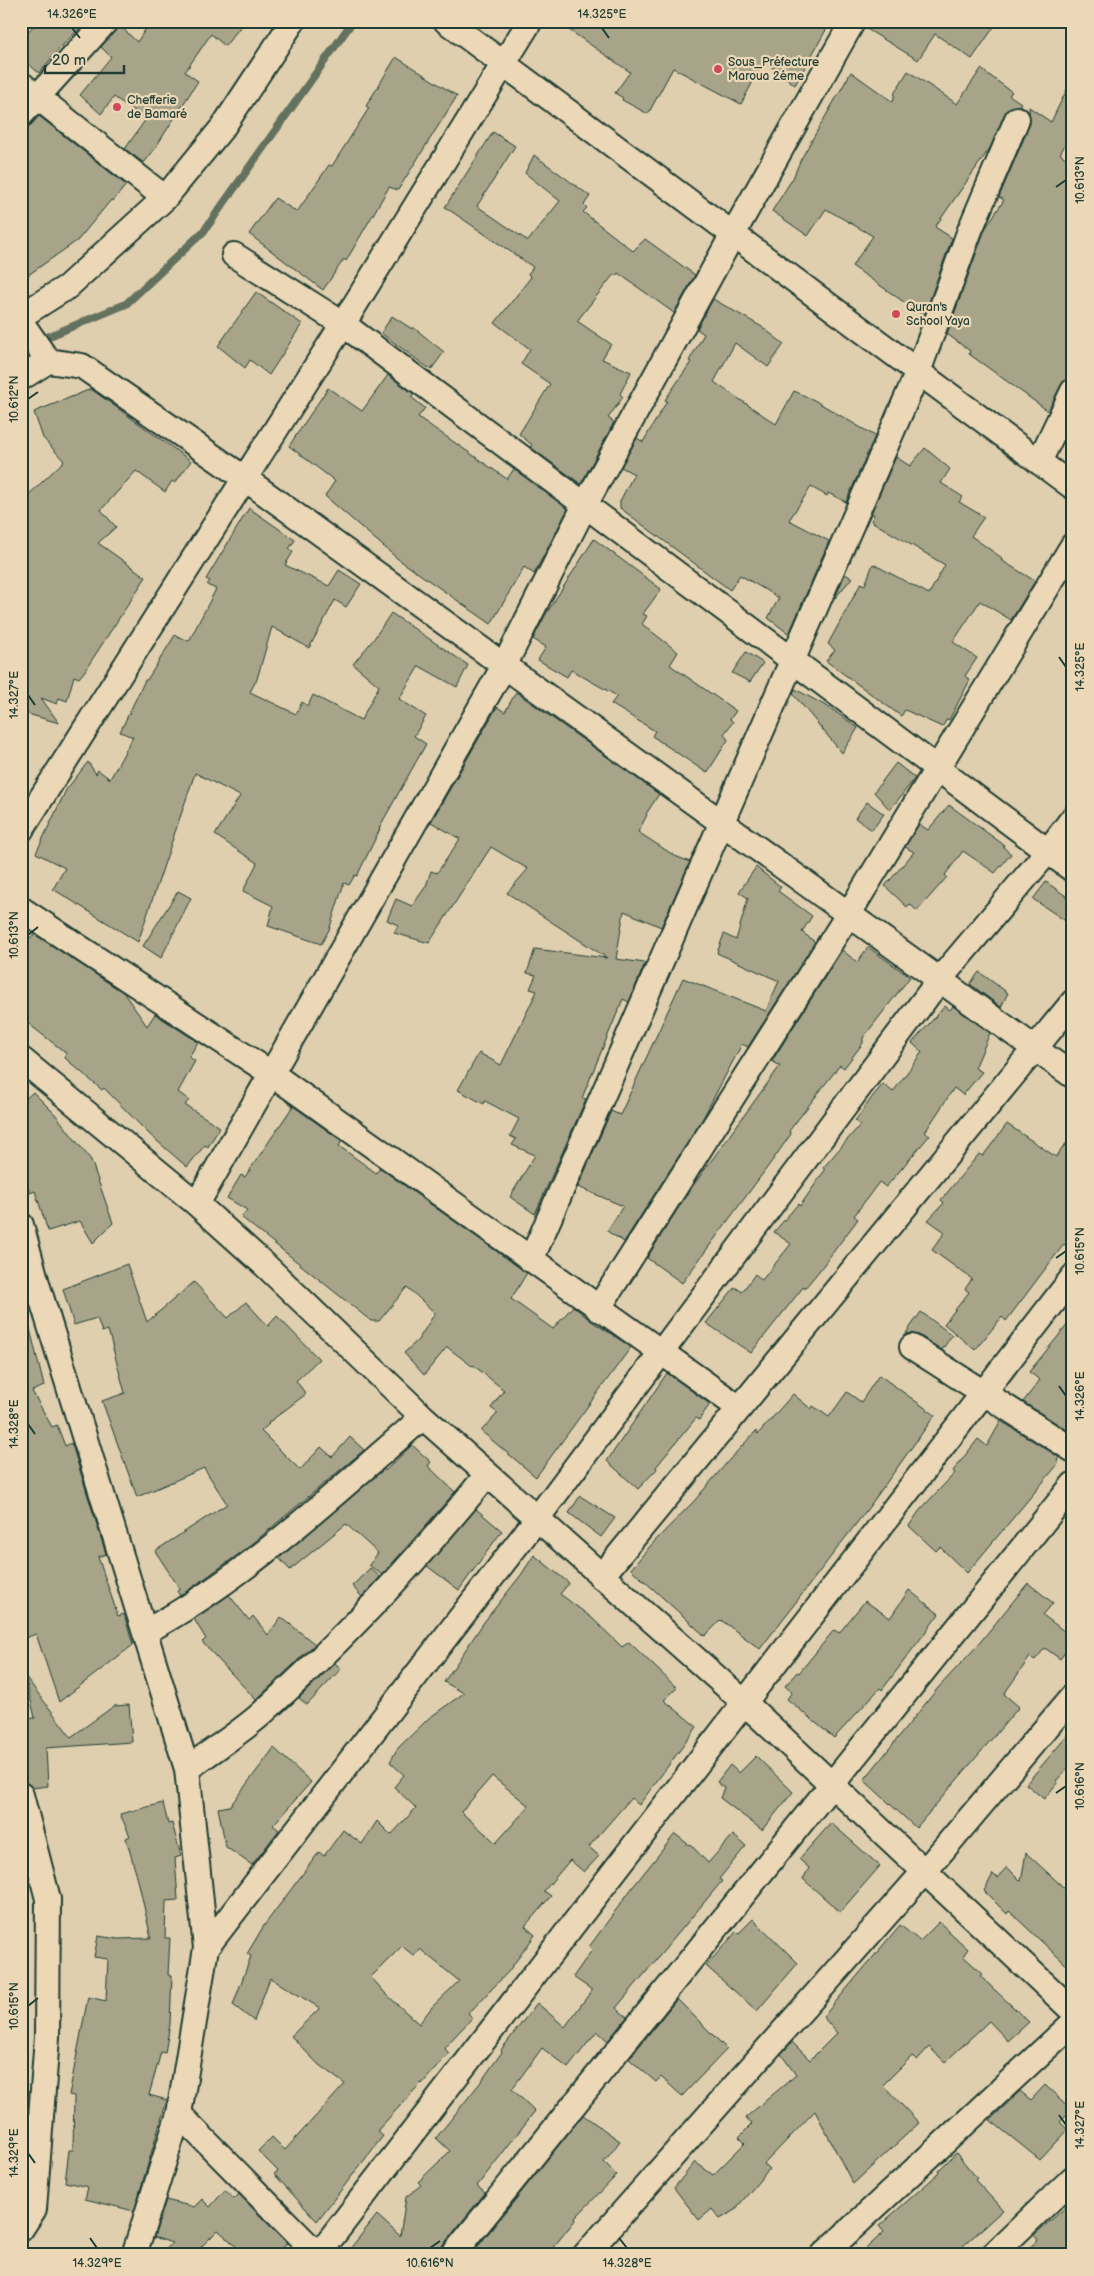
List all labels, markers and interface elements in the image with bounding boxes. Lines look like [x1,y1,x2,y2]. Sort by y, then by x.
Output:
text: 14.326°E [47,7,97,22]
text: 14.325°E [578,7,627,22]
scale bar [45,42,124,74]
text: 20 m [52,51,86,70]
place label: Sous_Préfecture Maroua 2éme [728,55,819,84]
marker: Sous_Préfecture Maroua 2éme [712,63,724,75]
place label: Chefferie de Bamaré [127,93,187,122]
marker: Chefferie de Bamaré [111,101,123,113]
text: 10.613°N [1073,156,1088,204]
place label: Quran's School Yaya [906,300,970,329]
marker: Quran's School Yaya [890,308,902,320]
text: 10.612°N [7,375,22,423]
text: 14.325°E [1073,642,1088,691]
text: 14.327°E [7,671,22,719]
text: 10.613°N [7,911,22,959]
text: 10.615°N [1073,1227,1088,1275]
text: 14.326°E [1073,1371,1088,1421]
text: 14.328°E [7,1399,22,1449]
text: 10.616°N [1073,1762,1088,1810]
text: 10.615°N [7,1982,22,2030]
text: 14.327°E [1073,2101,1088,2149]
text: 14.329°E [7,2128,22,2178]
text: 14.329°E [72,2256,122,2271]
text: 10.616°N [406,2256,454,2271]
text: 14.328°E [602,2256,652,2271]

